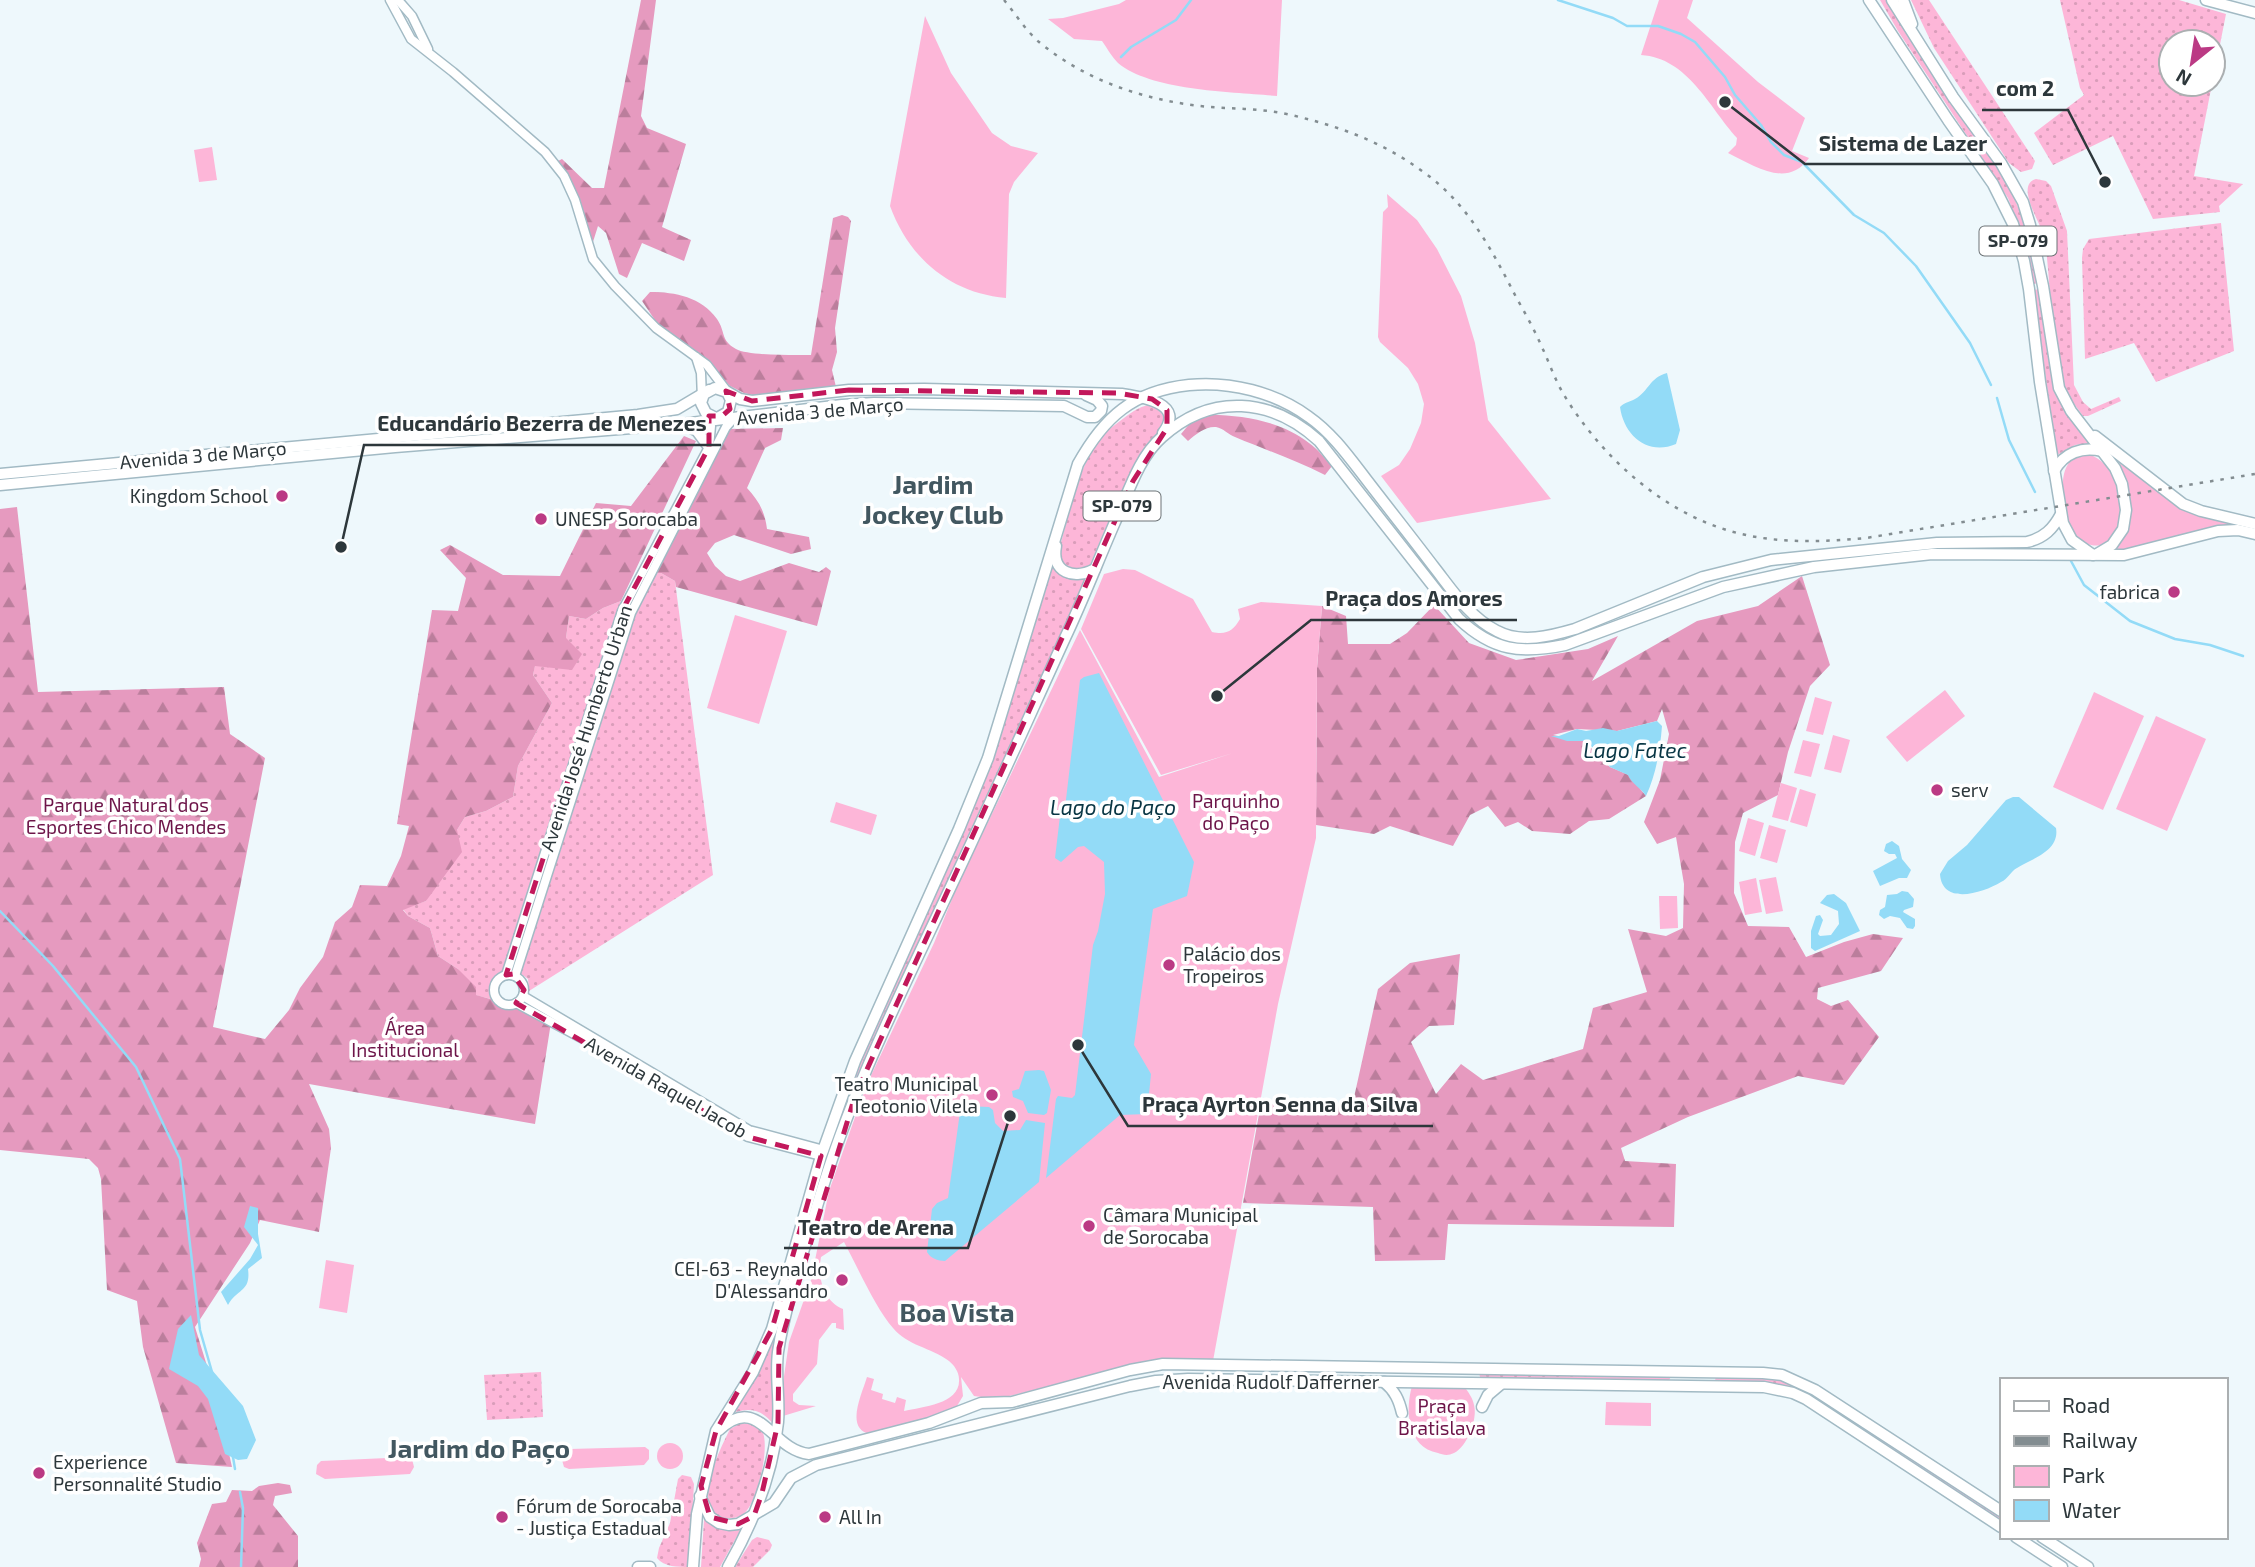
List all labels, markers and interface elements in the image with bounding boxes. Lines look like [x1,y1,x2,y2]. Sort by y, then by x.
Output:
north arrow [2157,28,2227,98]
text: N [2172,65,2195,92]
callout: com 2 [1982,68,2068,110]
text: com 2 [1996,75,2054,100]
callout: Sistema de Lazer [1805,122,2002,164]
text: Sistema de Lazer [1819,130,1987,155]
road number: SP-079 [1980,227,2056,256]
street label: Avenida 3 de Março [736,392,904,430]
callout: Educandário Bezerra de Menezes [364,403,721,445]
text: Educandário Bezerra de Menezes [377,410,707,435]
street label: Avenida 3 de Março [119,436,287,474]
district label: Jardim Jockey Club [862,468,1004,530]
place label: Kingdom School [130,484,268,507]
marker: Kingdom School [274,488,290,504]
road number: SP-079 [1084,492,1160,520]
place label: UNESP Sorocaba [555,507,698,530]
marker: UNESP Sorocaba [533,511,549,527]
callout: Praça dos Amores [1311,578,1517,620]
place label: fabrica [2099,580,2160,603]
marker: fabrica [2166,584,2182,600]
text: Praça dos Amores [1325,585,1503,612]
street label: Avenida José Humberto Urban [535,602,636,854]
water label: Lago Fatec [1583,737,1687,762]
place label: serv [1951,778,1989,801]
marker: serv [1929,782,1945,798]
park label: Parquinho do Paço [1192,789,1280,835]
park label: Parque Natural dos Esportes Chico Mendes [26,793,226,838]
water label: Lago do Paço [1050,794,1176,821]
place label: Palácio dos Tropeiros [1183,942,1281,987]
marker: Palácio dos Tropeiros [1161,957,1177,973]
park label: Área Institucional [351,1016,459,1061]
street label: Avenida Raquel Jacob [581,1031,752,1142]
place label: Teatro Municipal Teotonio Vilela [834,1072,978,1117]
callout: Praça Ayrton Senna da Silva [1128,1084,1433,1126]
marker: Teatro Municipal Teotonio Vilela [984,1087,1000,1103]
text: Praça Ayrton Senna da Silva [1142,1091,1418,1118]
place label: Câmara Municipal de Sorocaba [1103,1203,1258,1248]
callout: Teatro de Arena [784,1206,968,1248]
text: Teatro de Arena [798,1214,954,1239]
marker: Câmara Municipal de Sorocaba [1081,1218,1097,1234]
place label: CEI-63 - Reynaldo D'Alessandro [674,1257,828,1302]
marker: CEI-63 - Reynaldo D'Alessandro [834,1272,850,1288]
district label: Boa Vista [900,1296,1014,1327]
street label: Avenida Rudolf Dafferner [1163,1370,1380,1393]
legend [2000,1378,2227,1539]
text: Road [2062,1392,2110,1417]
park label: Praça Bratislava [1398,1394,1486,1439]
text: Railway [2062,1427,2138,1452]
district label: Jardim do Paço [388,1432,570,1465]
place label: Experience Personnalité Studio [53,1450,222,1495]
text: Park [2062,1462,2105,1487]
marker: Experience Personnalité Studio [31,1465,47,1481]
place label: Fórum de Sorocaba - Justiça Estadual [516,1494,682,1540]
text: Water [2062,1497,2121,1522]
place label: All In [839,1505,882,1528]
marker: Fórum de Sorocaba - Justiça Estadual [494,1509,510,1525]
marker: All In [817,1509,833,1525]

